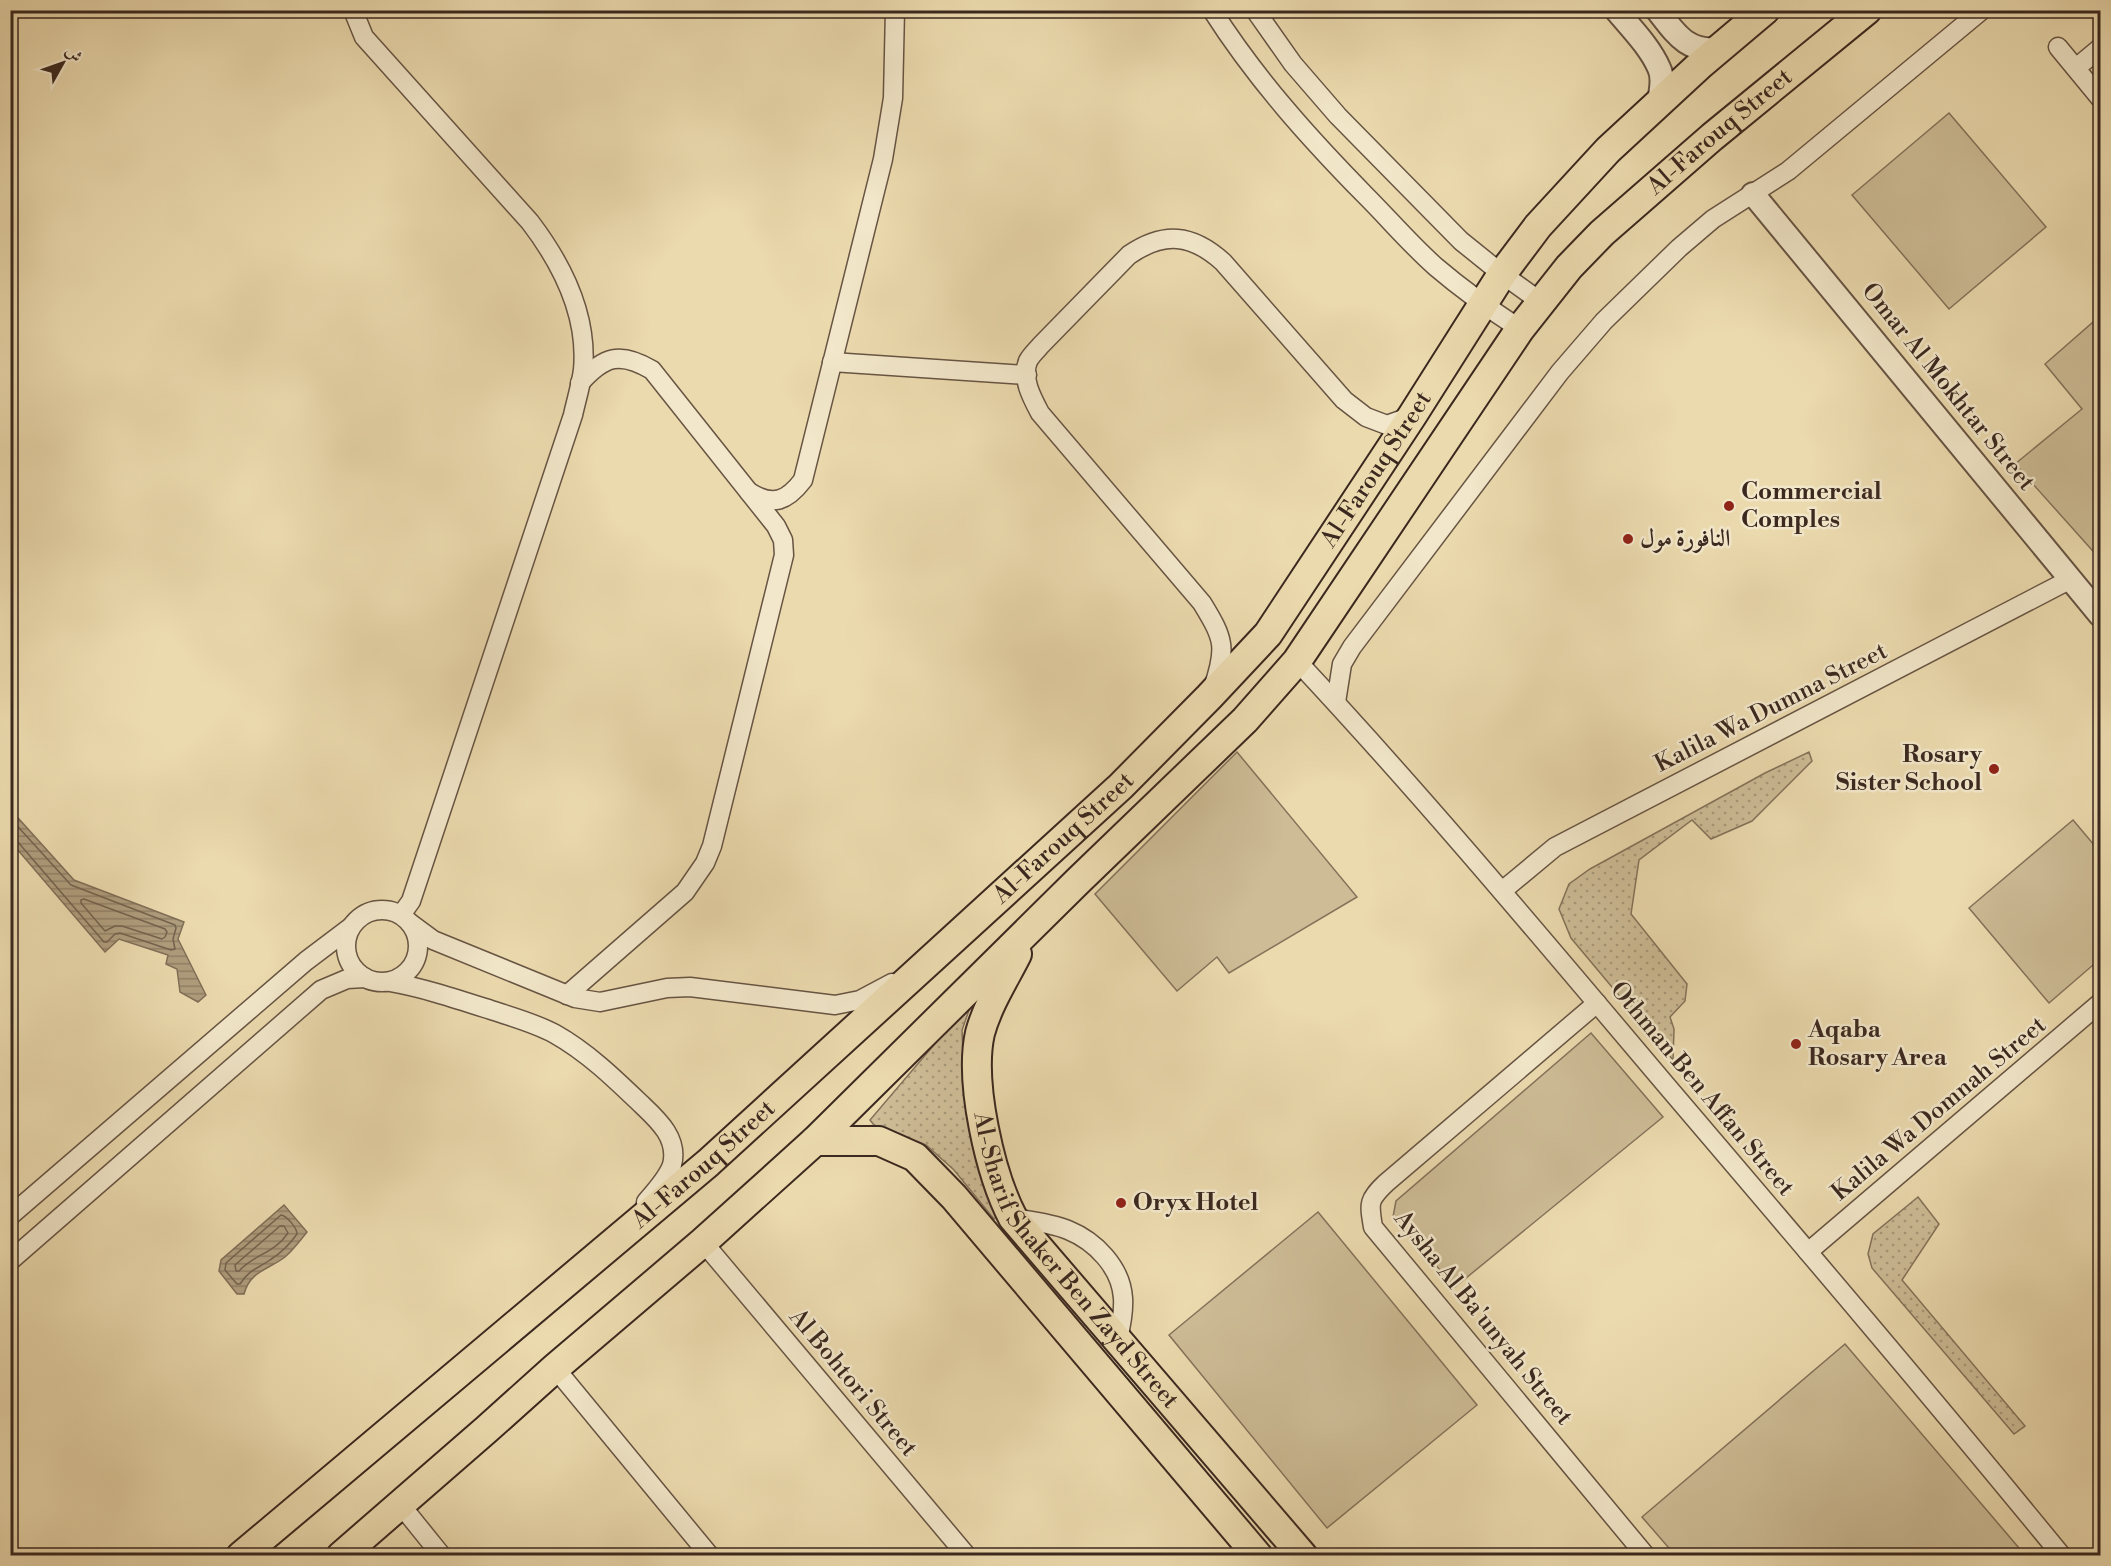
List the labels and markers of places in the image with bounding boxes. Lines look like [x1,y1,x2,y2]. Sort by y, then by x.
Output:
place label: Commercial Comples [1741,477,1882,535]
marker: Commercial Comples [1722,499,1736,513]
place label: النافورة مول [1640,524,1730,554]
marker: النافورة مول [1621,532,1635,546]
place label: Rosary Sister School [1836,740,1983,798]
marker: Rosary Sister School [1987,762,2001,776]
place label: Aqaba Rosary Area [1807,1015,1948,1073]
marker: Aqaba Rosary Area [1789,1037,1803,1051]
place label: Oryx Hotel [1133,1188,1259,1218]
marker: Oryx Hotel [1114,1196,1128,1210]

